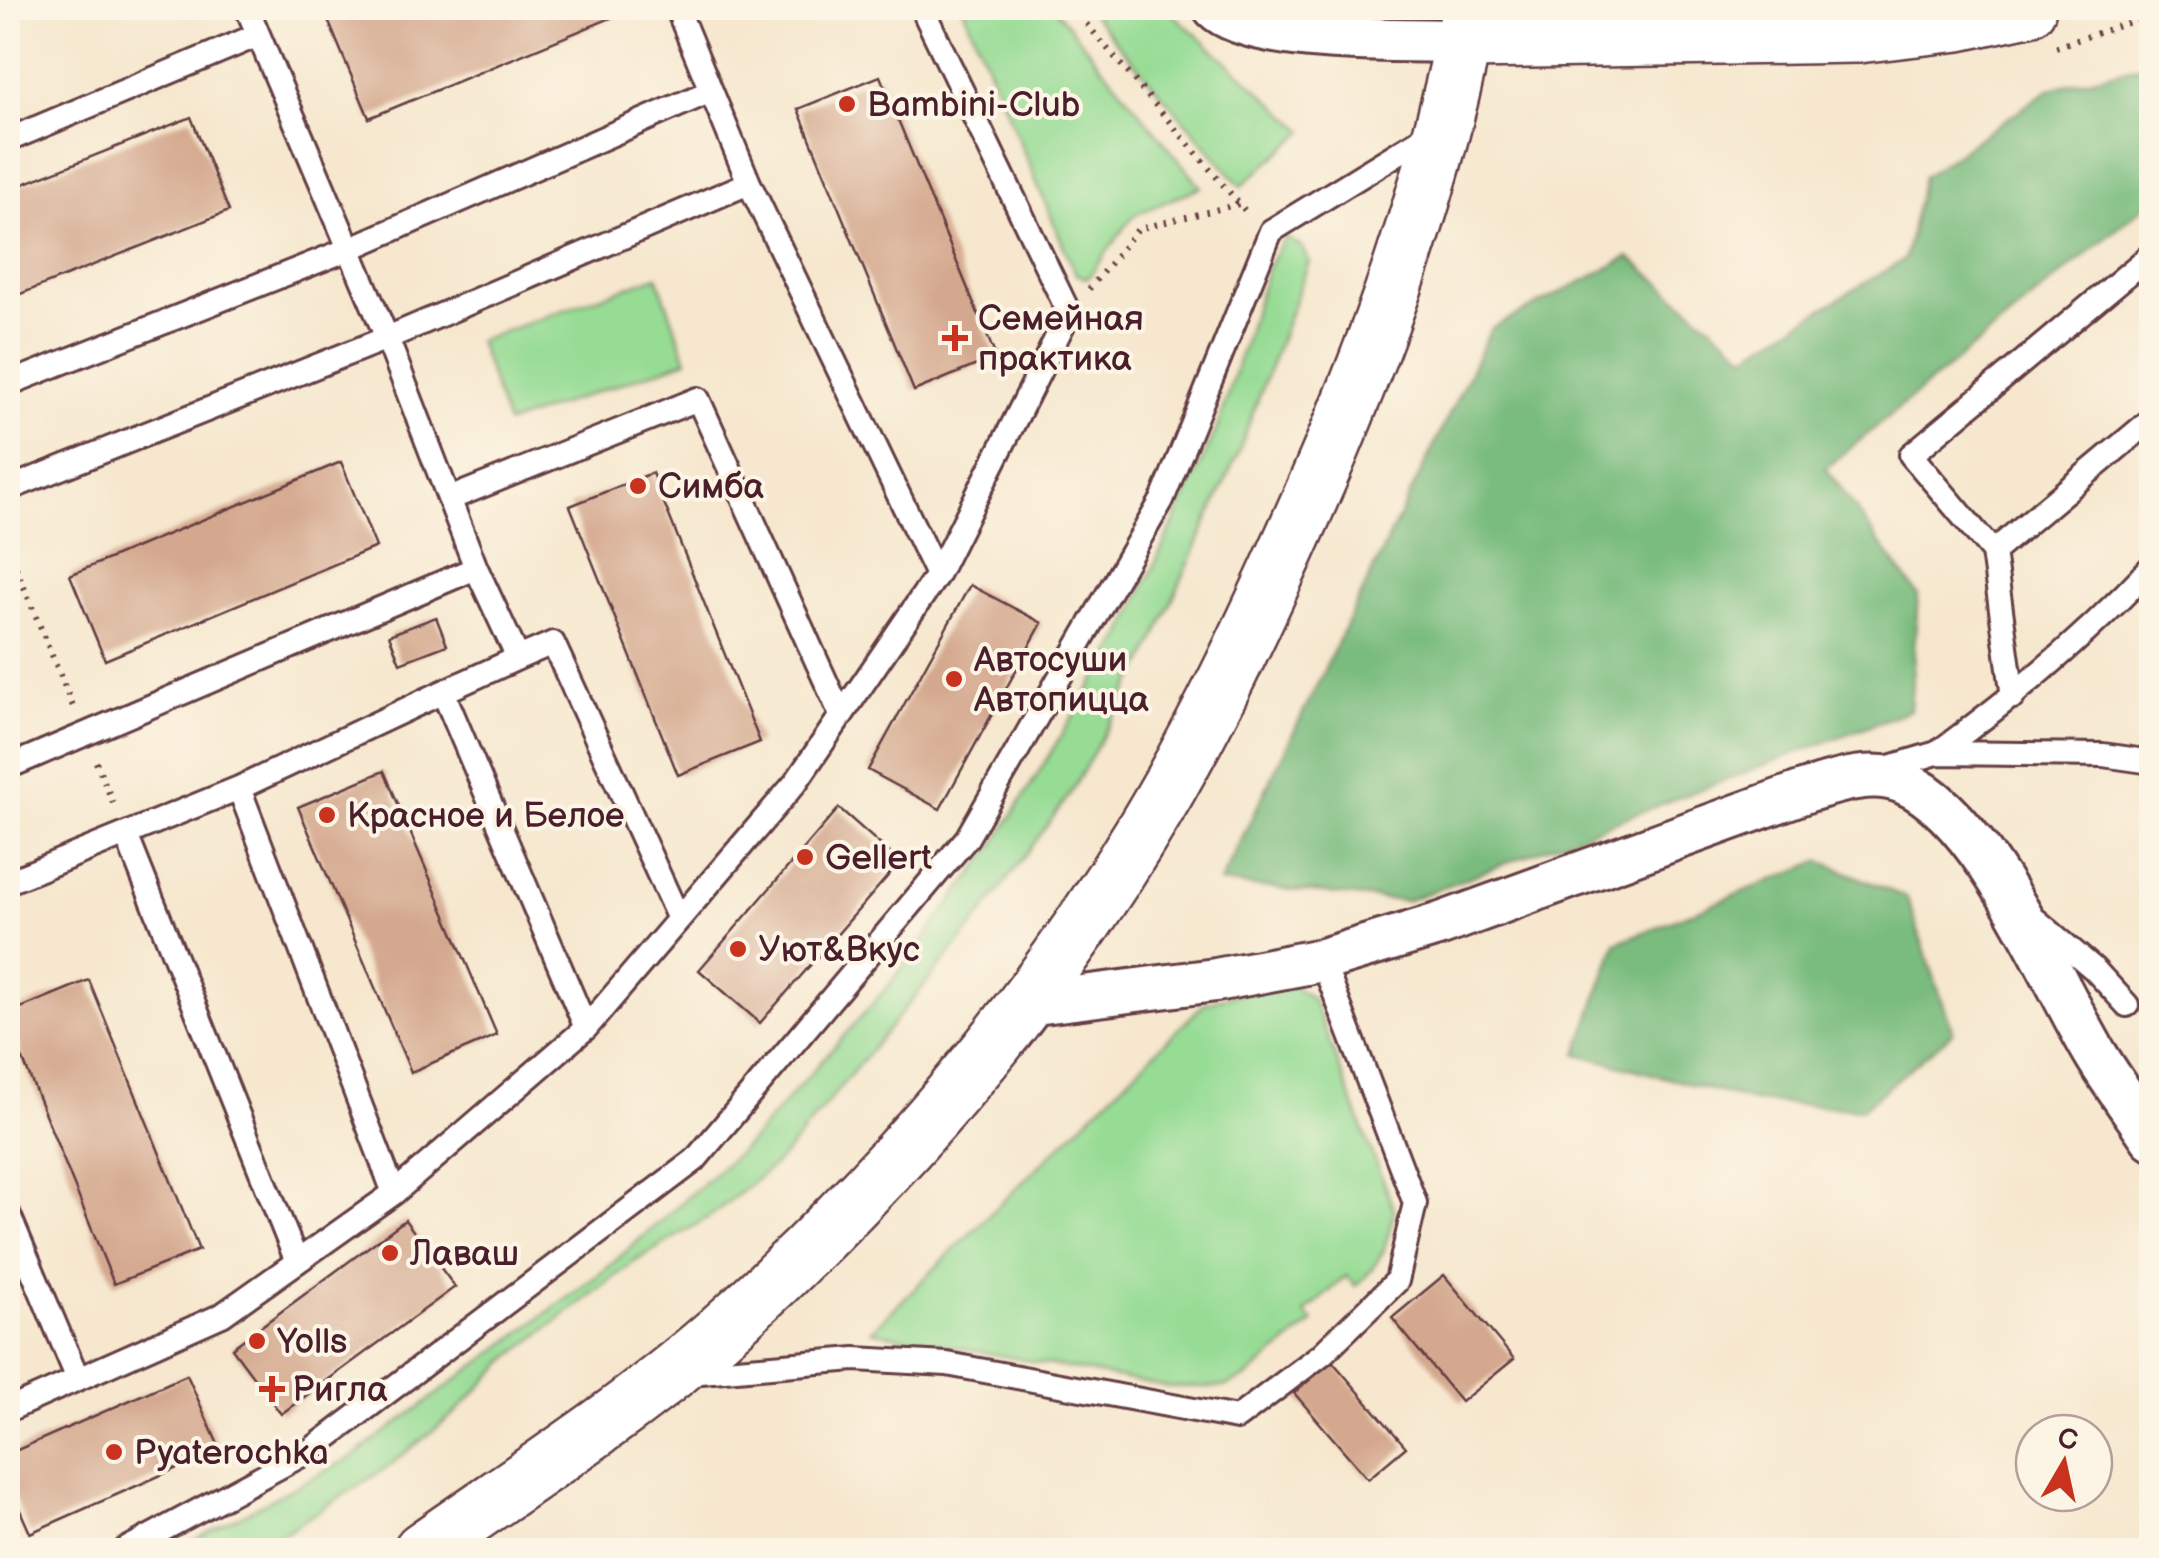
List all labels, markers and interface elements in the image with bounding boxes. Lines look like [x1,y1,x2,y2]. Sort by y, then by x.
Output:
place label: Bambini-Club [867,84,1081,127]
marker: Bambini-Club [836,93,858,115]
place label: Семейная практика [978,298,1144,381]
marker: Семейная практика [942,325,968,351]
place label: Симба [658,466,764,509]
marker: Симба [627,475,649,497]
place label: Автосуши Автопицца [973,639,1149,722]
marker: Автосуши Автопицца [943,668,965,690]
place label: Красное и Белое [347,795,625,838]
marker: Красное и Белое [316,804,338,826]
place label: Gellert [825,837,932,880]
marker: Gellert [794,846,816,868]
place label: Уют&Вкус [758,929,920,972]
marker: Уют&Вкус [727,938,749,960]
place label: Лаваш [409,1233,519,1276]
marker: Лаваш [379,1242,401,1264]
place label: Yolls [276,1321,347,1364]
marker: Yolls [246,1330,268,1352]
place label: Ригла [292,1369,388,1412]
marker: Ригла [261,1378,283,1400]
north arrow [2014,1413,2114,1513]
text: С [2055,1422,2080,1458]
place label: Pyaterochka [134,1432,329,1475]
marker: Pyaterochka [103,1441,125,1463]

